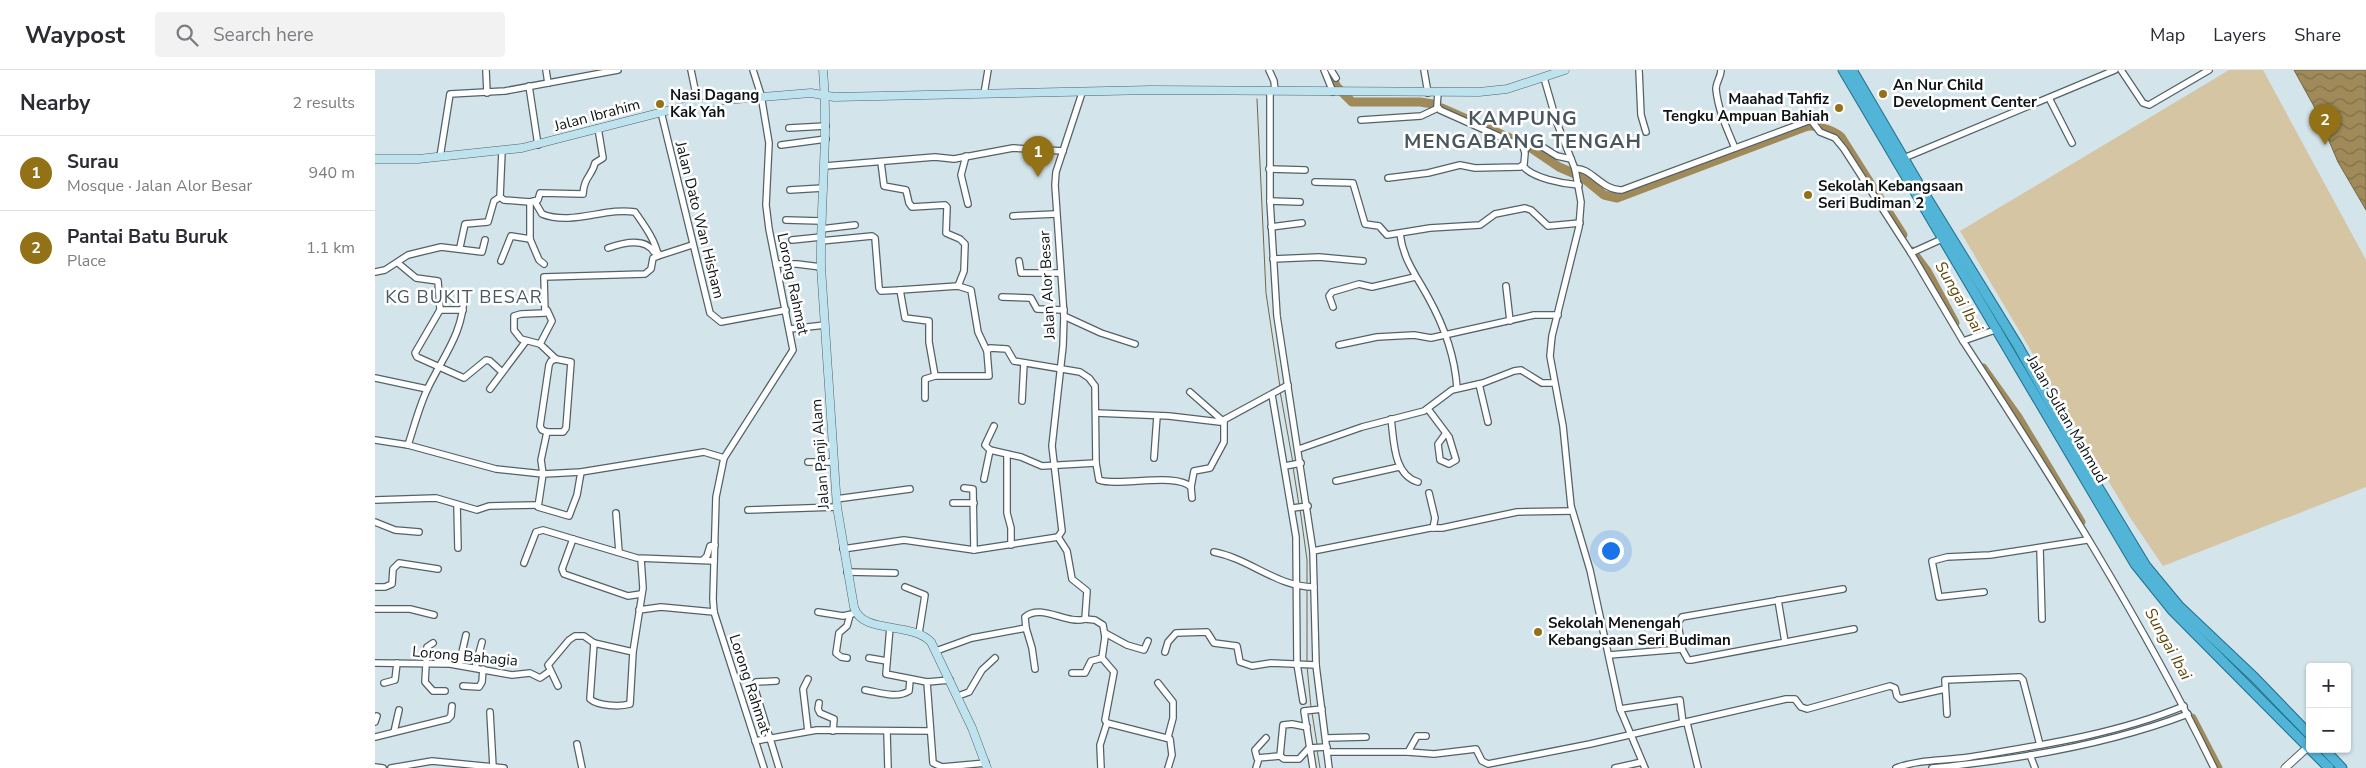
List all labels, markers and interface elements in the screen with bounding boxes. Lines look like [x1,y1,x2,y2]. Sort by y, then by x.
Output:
search box [155,12,505,57]
text: Waypost [25,19,125,51]
icon: search [173,21,201,49]
text: Search here [213,22,314,48]
text: Map [2150,23,2185,47]
text: Layers [2213,23,2266,47]
text: Share [2294,23,2341,47]
place label: An Nur Child Development Center [1893,75,2037,112]
place label: Nasi Dagang Kak Yah [670,85,759,122]
marker: An Nur Child Development Center [1877,88,1889,100]
text: Nearby [20,89,90,117]
place label: Maahad Tahfiz Tengku Ampuan Bahiah [1663,89,1829,126]
text: 2 results [293,92,355,114]
street label: Jalan Ibrahim [551,94,642,136]
marker: Nasi Dagang Kak Yah [654,98,666,110]
marker: Maahad Tahfiz Tengku Ampuan Bahiah [1833,102,1845,114]
pin: 2 [2309,104,2341,145]
district label: KAMPUNG MENGABANG TENGAH [1404,105,1642,155]
pin: 1 [1022,136,1054,177]
street label: Jalan Dato Wan Hisham [671,138,729,301]
text: Surau [67,149,119,175]
text: 1 [31,162,41,184]
text: 940 m [308,162,355,184]
text: Mosque · Jalan Alor Besar [67,175,252,197]
place label: Sekolah Kebangsaan Seri Budiman 2 [1818,176,1963,213]
marker: Sekolah Kebangsaan Seri Budiman 2 [1802,189,1814,201]
text: Pantai Batu Buruk [67,224,228,250]
street label: Jalan Alor Besar [1034,229,1060,341]
street label: Lorong Rahmat [772,231,814,338]
text: 2 [31,237,41,259]
text: 1.1 km [306,237,355,259]
text: Place [67,250,106,272]
water label: Sungai Ibai [1930,257,1988,337]
district label: KG BUKIT BESAR [385,285,543,309]
street label: Jalan Sultan Mahmud [2022,351,2112,487]
street label: Jalan Panji Alam [806,398,834,511]
your location [1598,538,1624,564]
water label: Sungai Ibai [2139,604,2197,684]
place label: Sekolah Menengah Kebangsaan Seri Budiman [1548,613,1731,650]
marker: Sekolah Menengah Kebangsaan Seri Budiman [1532,626,1544,638]
street label: Lorong Rahmat [724,632,776,737]
street label: Lorong Bahagia [411,641,519,671]
map controls [2306,663,2351,753]
button: + [2306,663,2351,708]
button: − [2306,708,2351,753]

